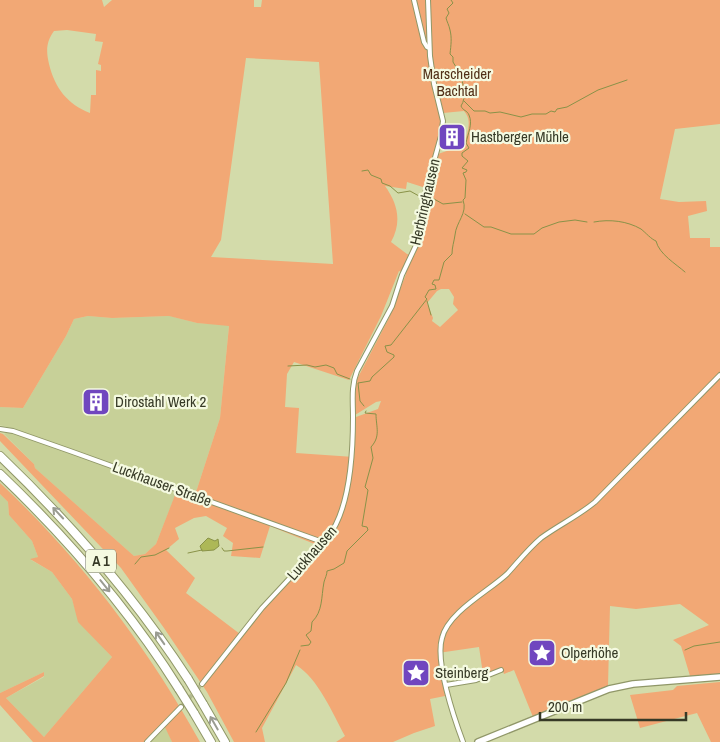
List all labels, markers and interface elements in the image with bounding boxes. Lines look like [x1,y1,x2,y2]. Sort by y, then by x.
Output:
park label: Marscheider Bachtal [423,63,491,101]
building icon: Hastberger Mühle [437,122,467,152]
place label: Hastberger Mühle [471,126,569,147]
street label: Herbringhausen [404,157,445,247]
building icon: Dirostahl Werk 2 [81,387,111,417]
place label: Dirostahl Werk 2 [115,391,207,412]
street label: Luckhauser Straße [110,456,215,511]
one-way arrow [52,507,64,519]
street label: Luckhausen [282,521,341,585]
road number: A 1 [86,550,116,572]
one-way arrow [99,579,110,592]
one-way arrow [155,632,165,646]
place icon: Olperhöhe [527,638,557,668]
place label: Olperhöhe [561,642,619,663]
place icon: Steinberg [401,658,431,688]
place label: Steinberg [435,662,489,683]
scale bar [540,690,686,722]
text: 200 m [548,696,582,717]
one-way arrow [209,716,219,731]

